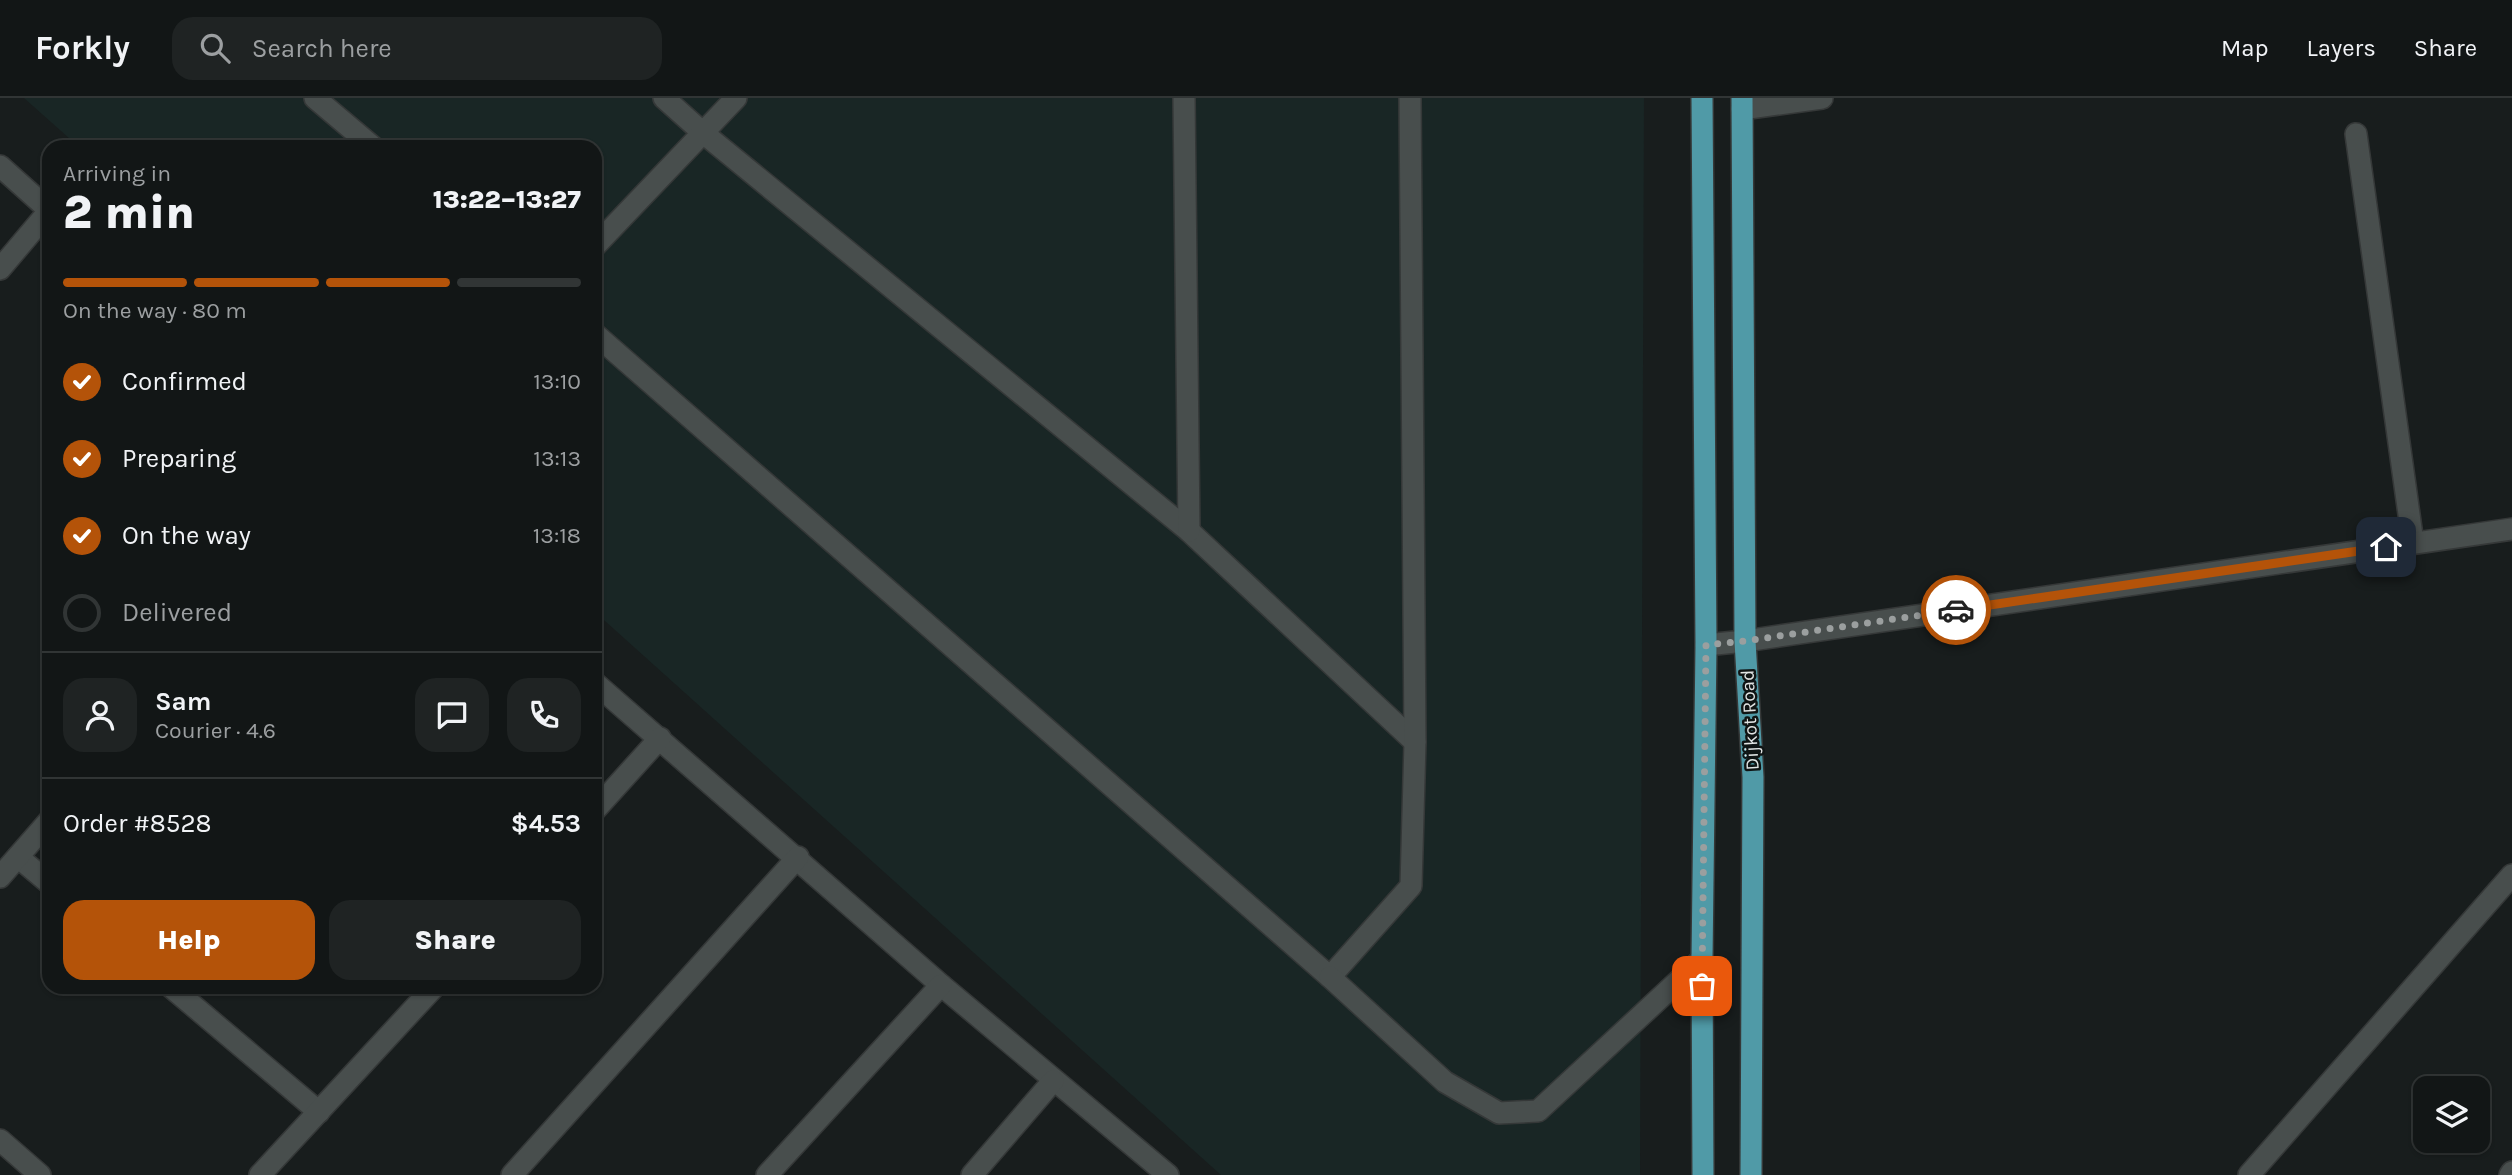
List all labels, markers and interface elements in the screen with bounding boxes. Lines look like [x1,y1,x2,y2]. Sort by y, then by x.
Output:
search box [172,17,662,80]
text: Forkly [35,29,130,67]
icon: search [196,29,234,67]
text: Search here [252,33,392,64]
text: Map [2221,34,2269,62]
text: Layers [2307,34,2376,62]
text: Share [2414,34,2477,62]
text: Arriving in [63,160,171,187]
text: 13:22–13:27 [433,184,581,215]
text: 2 min [63,186,195,240]
text: On the way · 80 m [63,297,247,324]
icon: check [63,363,101,401]
text: Confirmed [122,366,247,397]
text: 13:10 [533,368,581,395]
icon: check [63,440,101,478]
text: Preparing [122,443,236,474]
text: 13:13 [533,445,581,472]
icon: check [63,517,101,555]
pin [2356,517,2416,577]
text: On the way [122,520,251,551]
text: 13:18 [533,522,581,549]
icon: home [2367,528,2405,566]
courier [1921,575,1991,645]
icon: car [1937,591,1975,629]
text: Delivered [122,597,232,628]
street label: Dijkot Road [1736,669,1764,771]
button: person [63,678,137,752]
button: chat [415,678,489,752]
button: phone [507,678,581,752]
text: Sam [155,686,211,717]
text: Courier · 4.6 [155,717,276,744]
text: Order #8528 [63,808,211,839]
text: $4.53 [511,808,581,839]
button: Help [63,900,315,980]
button: Share [329,900,581,980]
pin [1672,956,1732,1016]
icon: bag [1683,967,1721,1005]
map controls [2413,1076,2490,1153]
button: layers [2413,1076,2490,1153]

